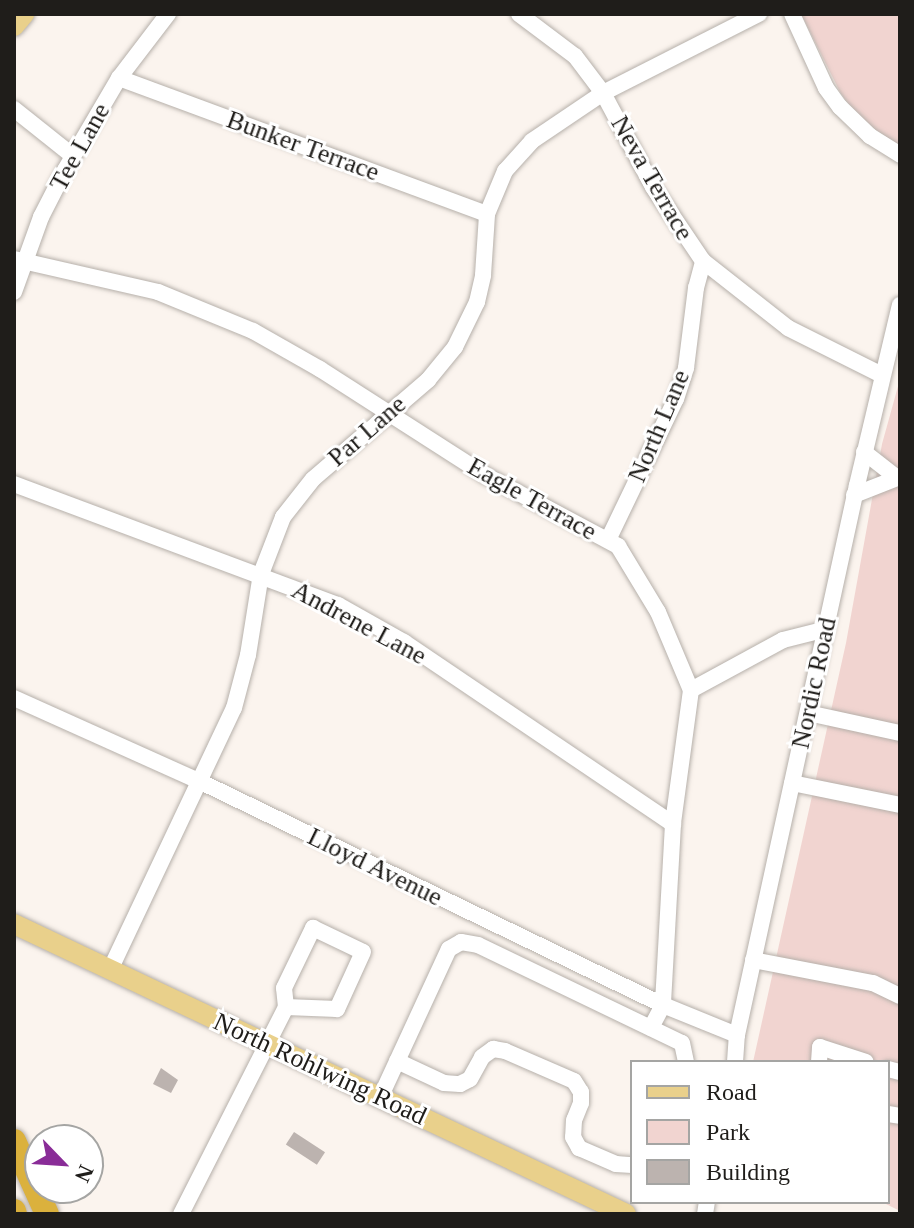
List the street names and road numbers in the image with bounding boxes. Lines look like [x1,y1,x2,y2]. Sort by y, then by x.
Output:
street label: Tee Lane [43,98,117,196]
street label: Bunker Terrace [222,104,384,188]
street label: Neva Terrace [604,110,700,246]
street label: North Lane [621,365,697,487]
street label: Par Lane [322,389,412,473]
street label: Eagle Terrace [462,451,602,547]
street label: Andrene Lane [286,574,432,672]
street label: Nordic Road [785,614,843,752]
street label: Lloyd Avenue [302,821,448,913]
street label: North Rohlwing Road [209,1006,431,1132]

